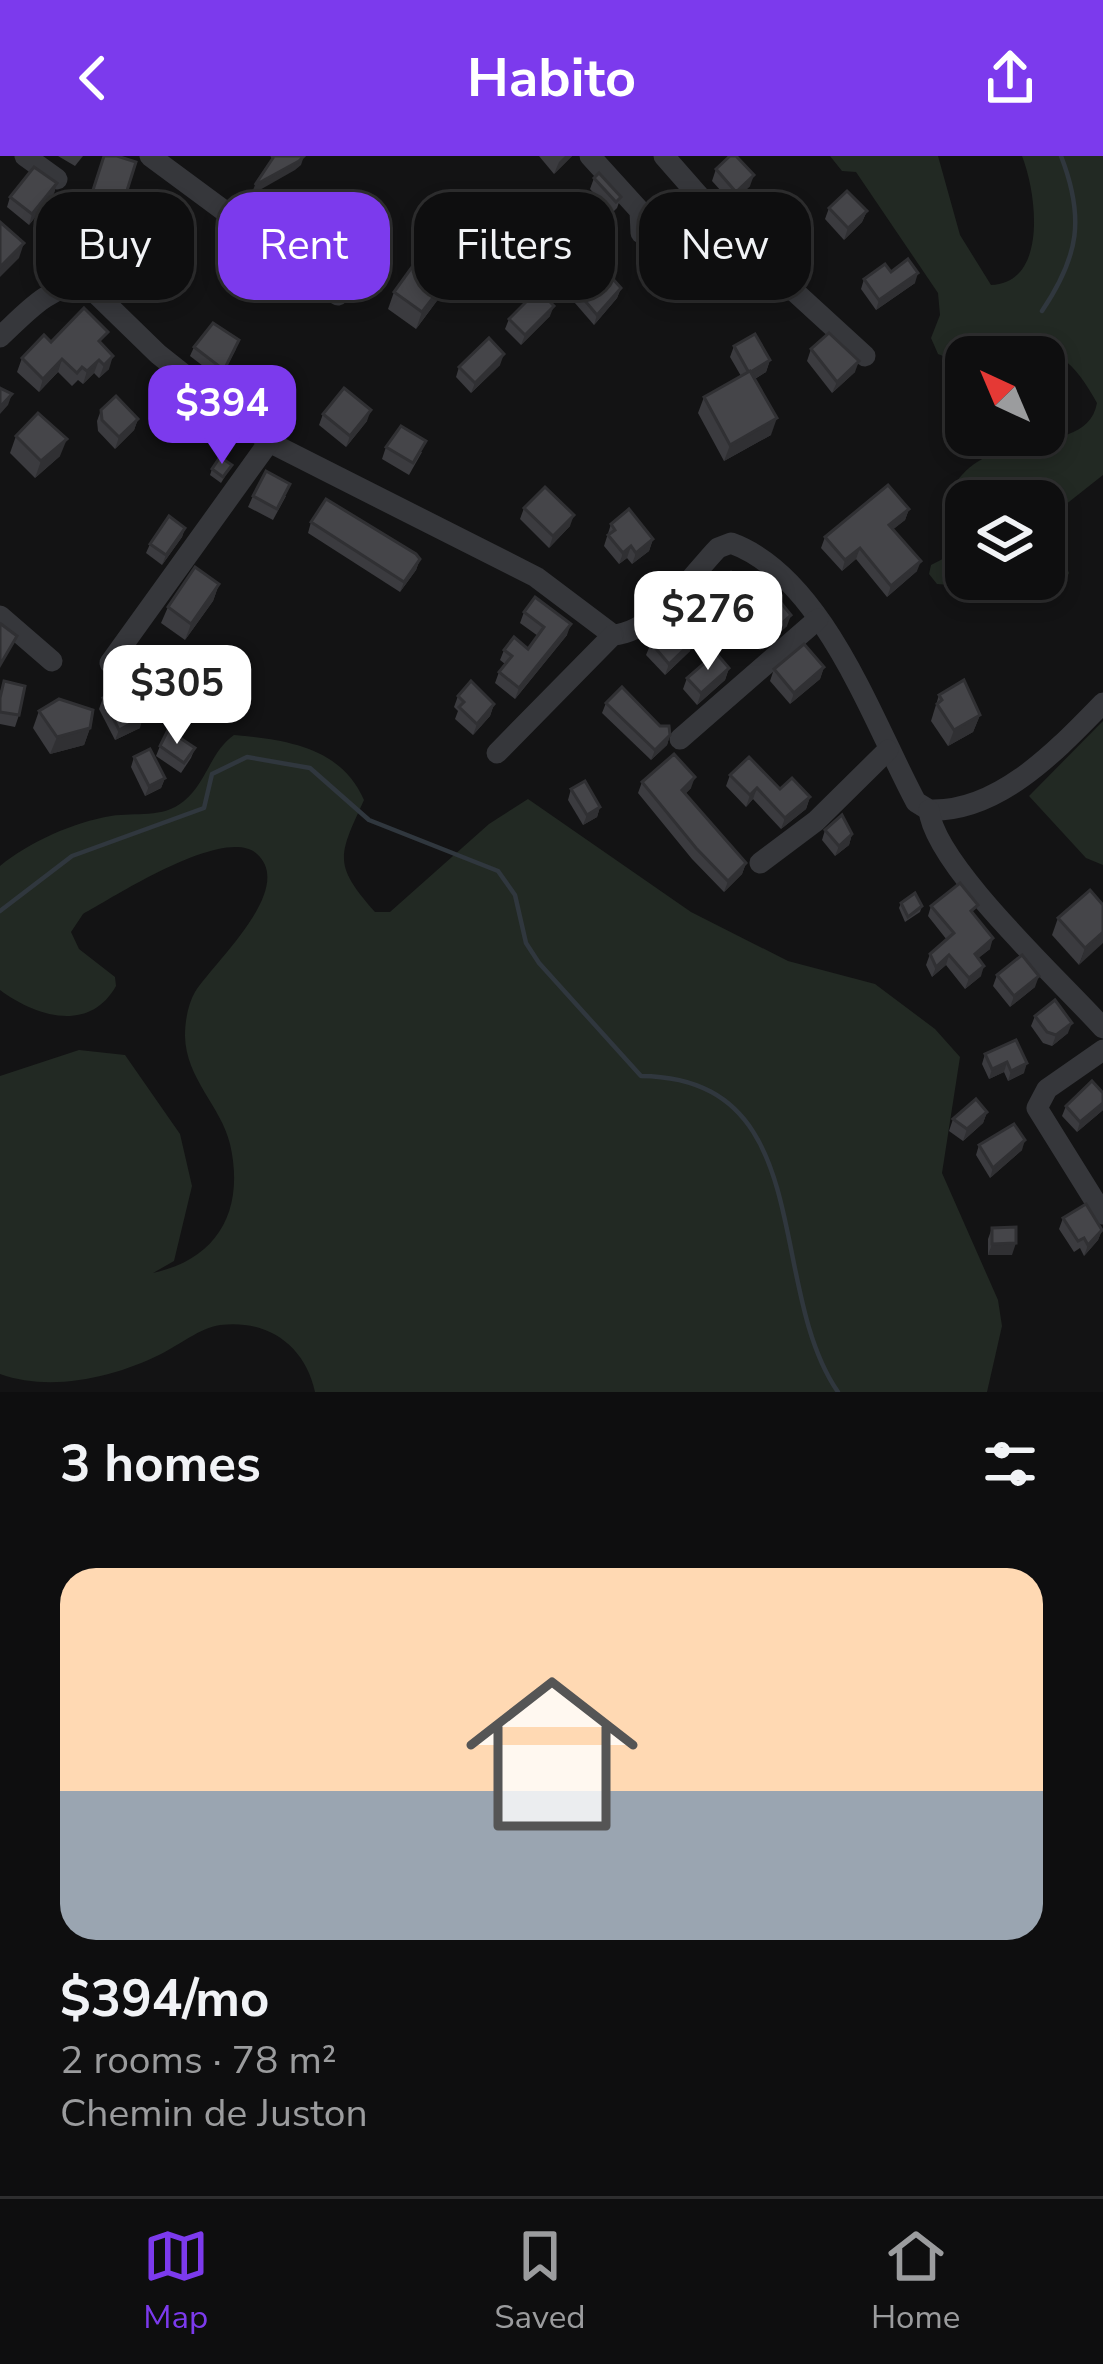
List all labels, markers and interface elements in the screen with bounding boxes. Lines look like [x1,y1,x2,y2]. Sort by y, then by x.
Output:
text: Habito [467,41,636,115]
icon: back [60,45,126,111]
icon: share [977,45,1043,111]
chip: Buy [36,192,194,300]
chip: Rent [218,192,390,300]
chip: Filters [414,192,615,300]
chip: New [639,192,811,300]
north arrow [945,336,1065,456]
map controls [945,336,1065,600]
pin: $394 [151,365,293,467]
text: $394 [175,377,269,430]
button: layers [945,480,1065,600]
pin: $276 [637,571,779,673]
text: $276 [661,583,755,636]
pin: $305 [106,645,248,747]
text: $305 [130,657,224,710]
text: 3 homes [60,1429,261,1499]
icon: filters [977,1431,1043,1497]
icon: home [444,1646,660,1862]
text: $394/mo [60,1964,269,2034]
text: 2 rooms · 78 m² [60,2034,337,2087]
text: Chemin de Juston [60,2087,368,2140]
tab: Map [143,2223,209,2340]
tab: Saved [494,2223,585,2340]
tab: Home [871,2223,960,2340]

